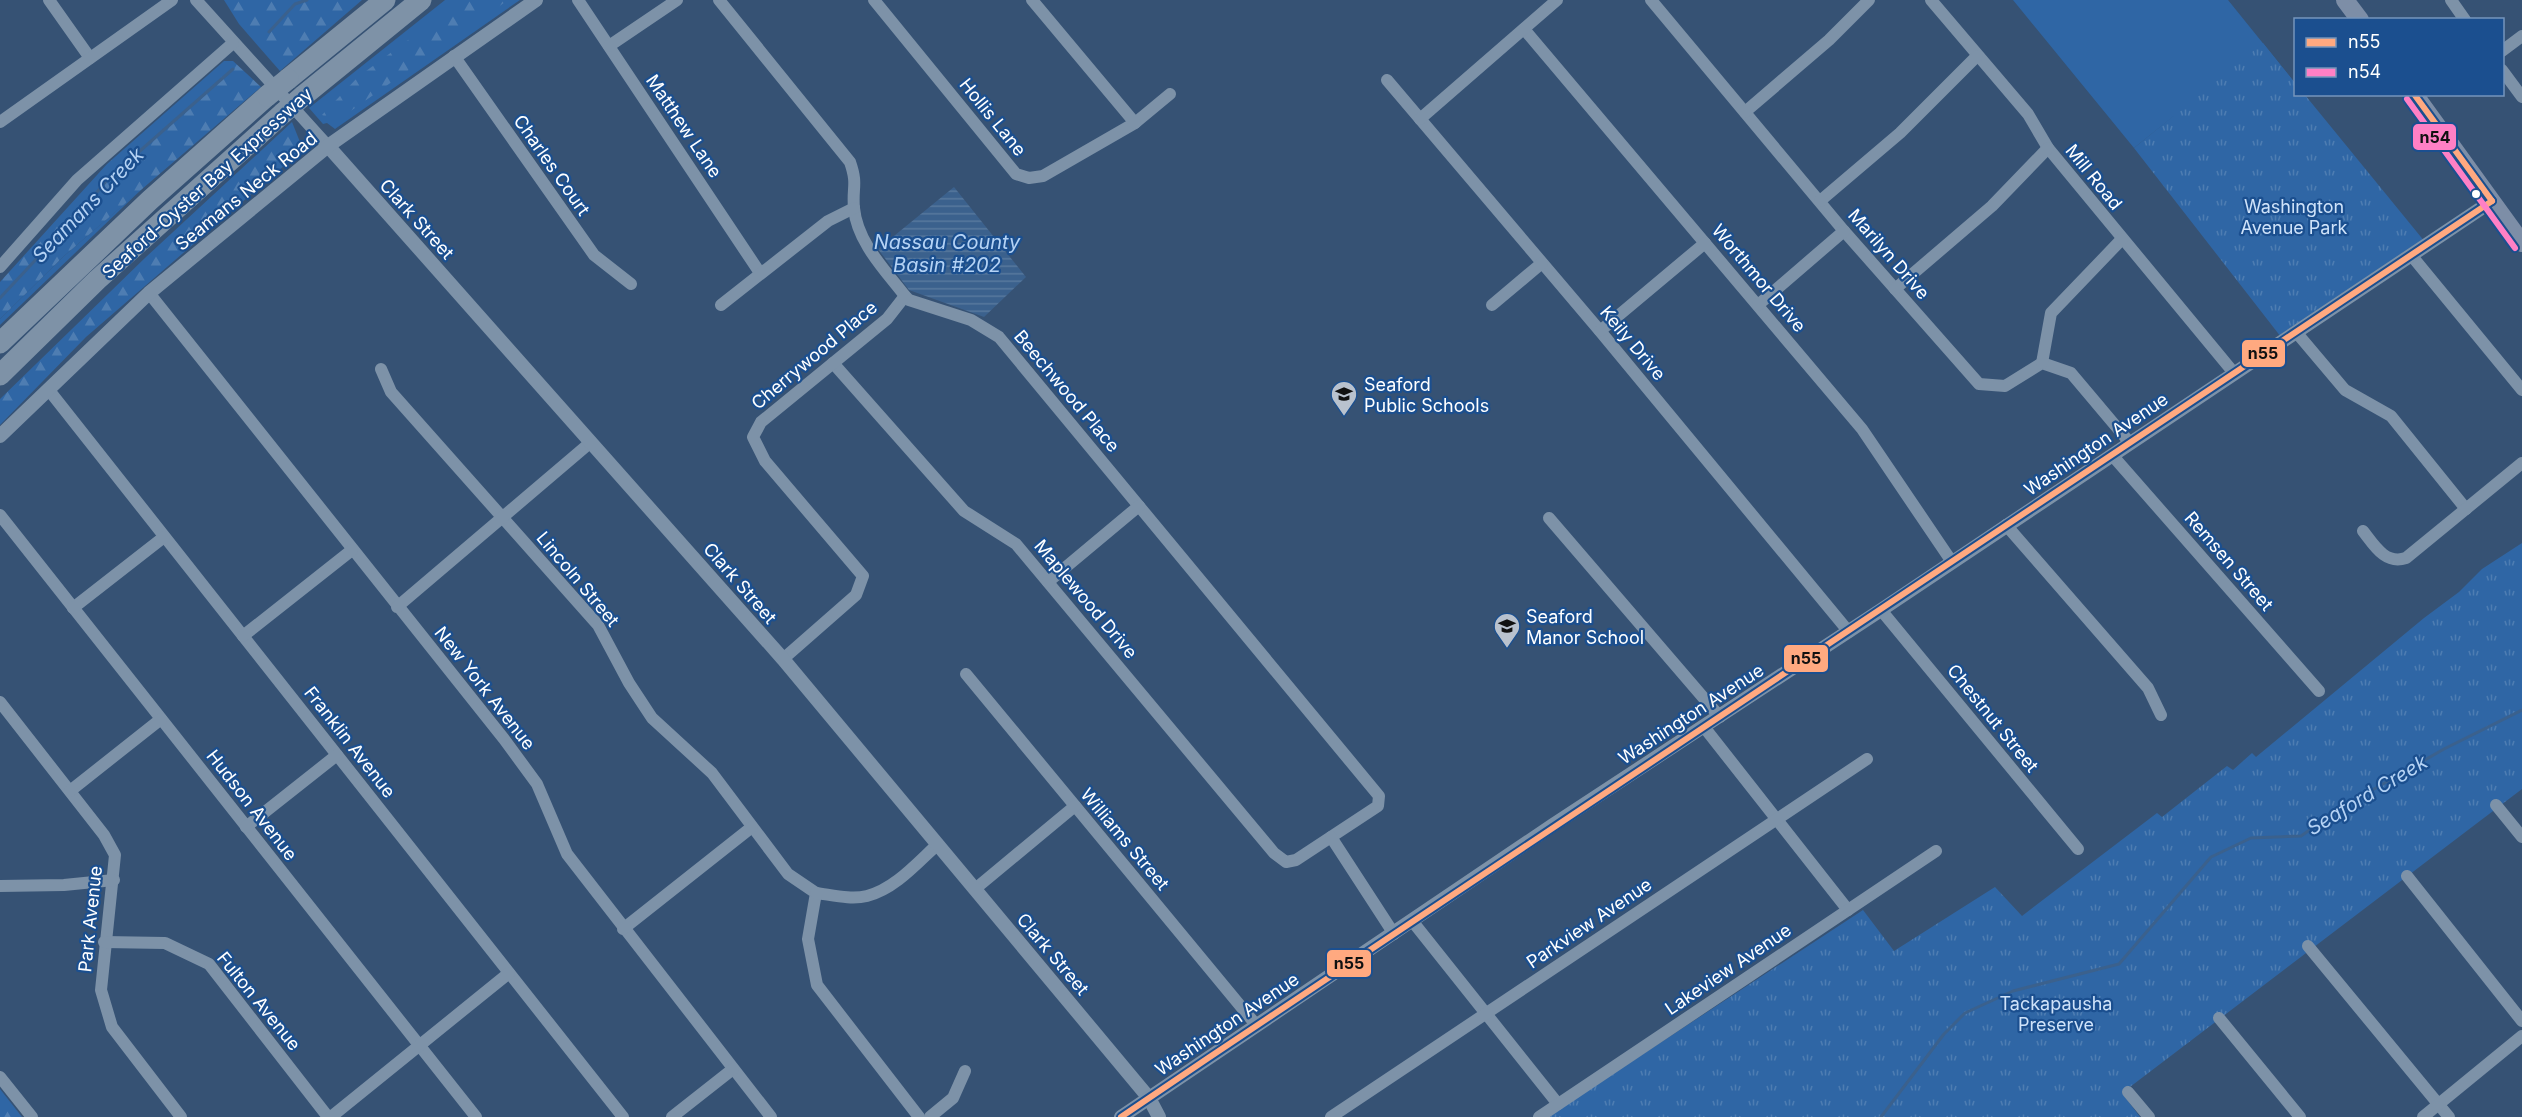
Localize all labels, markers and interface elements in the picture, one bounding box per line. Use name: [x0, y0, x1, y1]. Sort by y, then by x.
legend: [2294, 18, 2504, 96]
text: n55: [2348, 31, 2381, 52]
text: n54: [2348, 61, 2381, 82]
street label: Matthew Lane: [642, 70, 726, 182]
street label: Hollis Lane: [956, 74, 1030, 160]
street label: Seaford-Oyster Bay Expressway: [98, 83, 316, 283]
street label: Charles Court: [510, 111, 594, 219]
line badge: n54: [2412, 123, 2457, 151]
street label: Seamans Neck Road: [171, 127, 321, 255]
text: n54: [2419, 127, 2451, 147]
street label: Mill Road: [2061, 140, 2127, 214]
water label: Seamans Creek: [27, 142, 150, 267]
street label: Clark Street: [376, 175, 458, 263]
unlabelled marker: [2470, 188, 2482, 200]
park label: Washington Avenue Park: [2241, 196, 2348, 238]
street label: Marilyn Drive: [1844, 205, 1934, 303]
street label: Worthmor Drive: [1708, 220, 1810, 336]
water label: Nassau County Basin #202: [874, 230, 1021, 277]
street label: Cherrywood Place: [747, 296, 881, 414]
street label: Keily Drive: [1596, 302, 1670, 384]
street label: Beechwood Place: [1010, 326, 1124, 456]
line badge: n55: [2241, 339, 2286, 368]
text: n55: [2248, 343, 2278, 363]
place label: Seaford Public Schools: [1364, 374, 1489, 416]
school or university icon: Seaford Public Schools: [1329, 379, 1359, 417]
street label: Washington Avenue: [2020, 388, 2172, 500]
street label: Remsen Street: [2180, 507, 2278, 615]
street label: Lincoln Street: [532, 527, 624, 631]
street label: Maplewood Drive: [1030, 535, 1142, 663]
street label: Clark Street: [699, 538, 781, 628]
place label: Seaford Manor School: [1526, 606, 1644, 648]
school or university icon: Seaford Manor School: [1492, 611, 1522, 649]
street label: New York Avenue: [430, 622, 540, 754]
line badge: n55: [1783, 644, 1829, 673]
text: n55: [1791, 648, 1821, 668]
street label: Washington Avenue: [1615, 659, 1767, 769]
street label: Chestnut Street: [1943, 660, 2043, 776]
street label: Franklin Avenue: [300, 682, 400, 802]
street label: Hudson Avenue: [202, 746, 302, 864]
water label: Seaford Creek: [2302, 749, 2433, 840]
street label: Williams Street: [1076, 784, 1174, 894]
street label: Park Avenue: [74, 865, 106, 973]
street label: Parkview Avenue: [1523, 873, 1655, 973]
street label: Clark Street: [1013, 909, 1093, 999]
street label: Lakeview Avenue: [1661, 919, 1795, 1019]
street label: Fulton Avenue: [213, 947, 305, 1055]
line badge: n55: [1326, 949, 1372, 978]
text: n55: [1334, 953, 1364, 973]
street label: Washington Avenue: [1151, 968, 1303, 1080]
park label: Tackapausha Preserve: [2000, 993, 2112, 1035]

